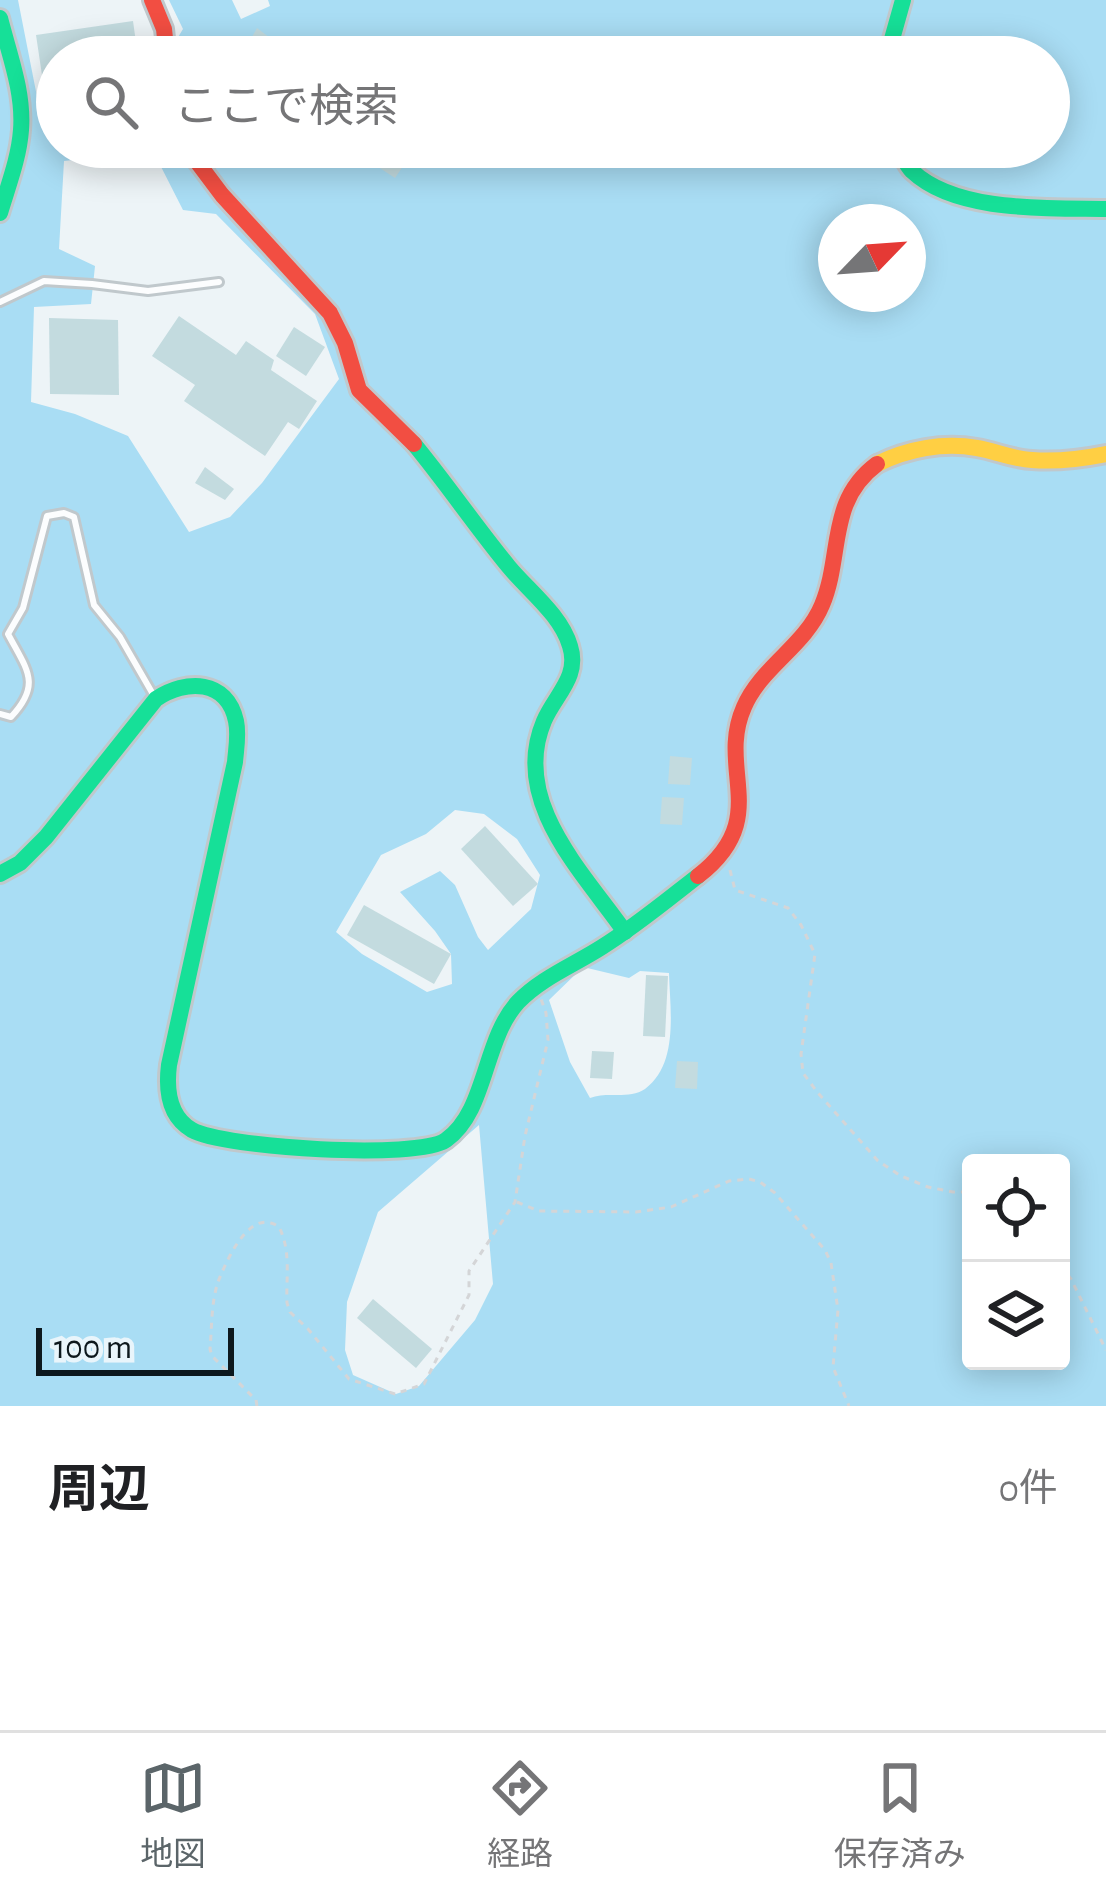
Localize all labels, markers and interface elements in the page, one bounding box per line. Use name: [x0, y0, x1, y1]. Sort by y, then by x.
search box: [36, 36, 1070, 168]
icon: search: [78, 69, 144, 135]
text: ここで検索: [174, 85, 399, 130]
north arrow: [818, 204, 926, 312]
map controls: [962, 1154, 1070, 1370]
button: locate: [962, 1154, 1070, 1262]
button: layers: [962, 1262, 1070, 1370]
scale bar: [36, 1322, 234, 1375]
text: 100 m: [54, 1332, 132, 1365]
text: 周辺: [48, 1465, 150, 1516]
text: 0件: [998, 1470, 1058, 1509]
tab: 地図: [140, 1755, 206, 1876]
tab: 経路: [487, 1755, 553, 1876]
tab: 保存済み: [834, 1755, 966, 1876]

